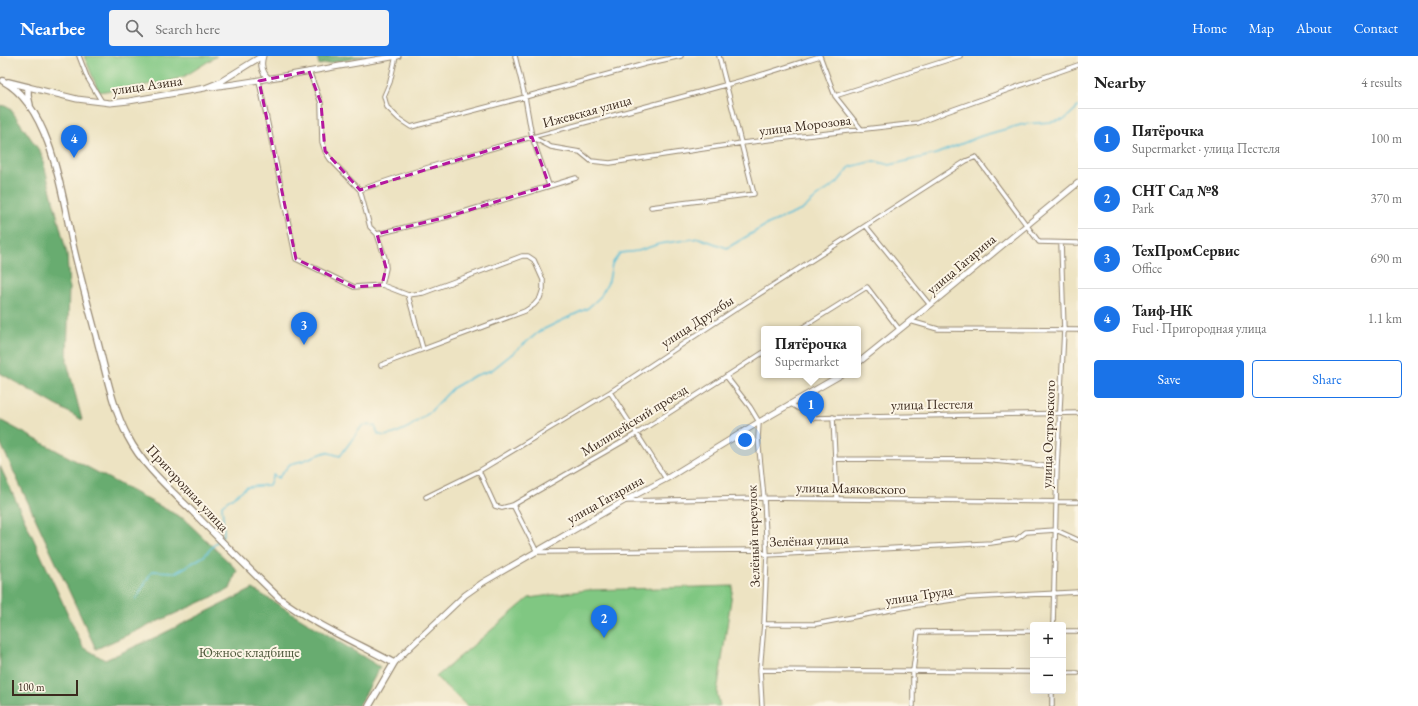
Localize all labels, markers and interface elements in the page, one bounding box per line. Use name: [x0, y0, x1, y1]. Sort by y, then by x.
search box: [109, 10, 389, 46]
text: Nearbee: [20, 16, 85, 41]
icon: search: [123, 17, 145, 39]
text: Search here: [155, 19, 220, 38]
text: Home: [1192, 19, 1227, 37]
text: Map: [1249, 19, 1274, 37]
text: About: [1296, 19, 1332, 37]
text: Contact: [1354, 19, 1398, 37]
street label: улица Азина: [111, 71, 184, 99]
text: Nearby: [1094, 71, 1146, 93]
text: 4 results: [1361, 74, 1402, 91]
street label: Ижевская улица: [540, 90, 634, 132]
street label: улица Морозова: [758, 110, 852, 140]
text: Пятёрочка: [1132, 121, 1204, 140]
pin: 4: [61, 125, 87, 158]
text: 1: [1104, 130, 1110, 147]
text: 100 m: [1371, 130, 1402, 147]
text: Supermarket · улица Пестеля: [1132, 140, 1280, 157]
text: СНТ Сад №8: [1132, 181, 1219, 200]
text: 2: [1104, 190, 1110, 207]
text: 370 m: [1371, 190, 1402, 207]
text: Park: [1132, 200, 1154, 217]
street label: улица Гагарина: [923, 230, 1000, 298]
text: ТехПромСервис: [1132, 241, 1240, 260]
text: 3: [1104, 250, 1110, 267]
text: 690 m: [1371, 250, 1402, 267]
text: Office: [1132, 260, 1162, 277]
street label: улица Дружбы: [657, 291, 737, 351]
text: Таиф-НК: [1132, 301, 1193, 320]
text: 4: [1104, 310, 1110, 327]
text: 1.1 km: [1368, 310, 1402, 327]
pin: 3: [291, 312, 317, 345]
text: Fuel · Пригородная улица: [1132, 320, 1266, 337]
popup: [761, 326, 861, 378]
text: Пятёрочка: [775, 334, 847, 353]
text: Supermarket: [775, 353, 839, 370]
button: Save: [1094, 360, 1244, 398]
button: Share: [1252, 360, 1402, 398]
street label: улица Островского: [1037, 379, 1059, 489]
street label: Милицейский проезд: [577, 380, 691, 460]
pin: 1: [798, 391, 824, 424]
street label: улица Пестеля: [891, 394, 973, 414]
your location: [735, 430, 755, 450]
street label: Пригородная улица: [143, 441, 233, 536]
street label: улица Гагарина: [564, 470, 647, 527]
street label: улица Маяковского: [796, 478, 906, 498]
street label: Зелёный переулок: [742, 484, 764, 587]
street label: Зелёная улица: [769, 530, 849, 550]
street label: улица Труда: [884, 581, 954, 609]
pin: 2: [591, 605, 617, 638]
map controls: [1030, 622, 1066, 694]
button: +: [1030, 622, 1066, 658]
park label: Южное кладбище: [198, 643, 300, 661]
button: −: [1030, 658, 1066, 694]
scale bar: [12, 678, 78, 697]
text: 100 m: [18, 680, 45, 694]

